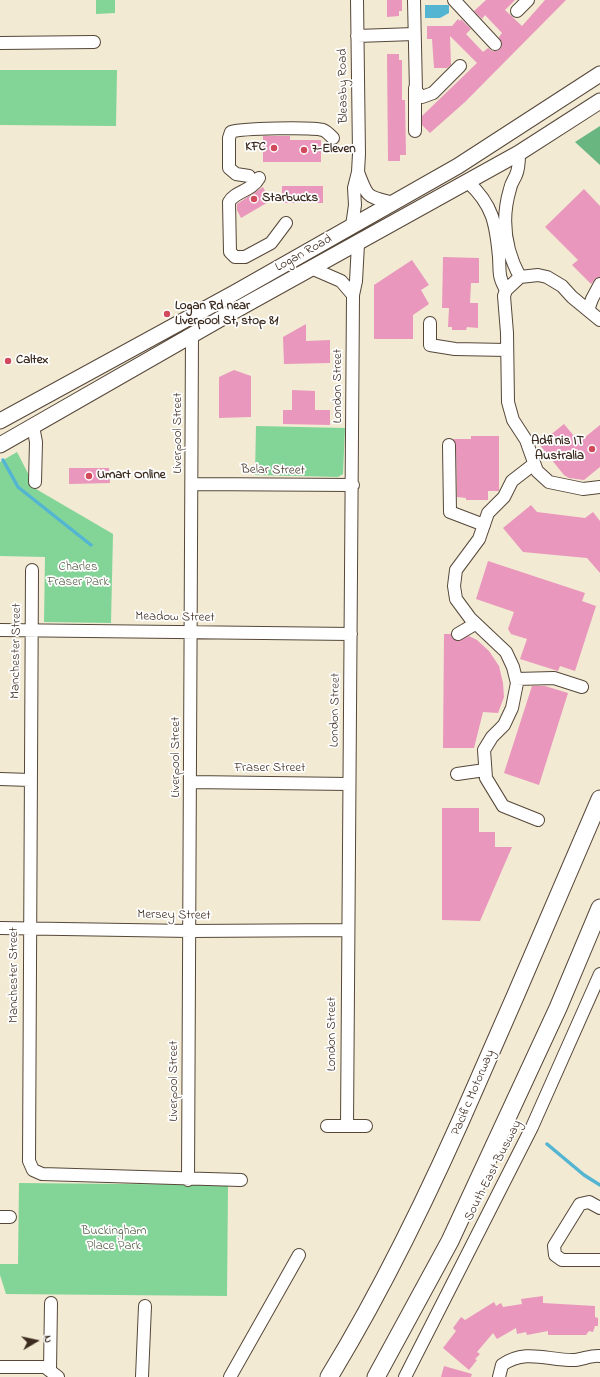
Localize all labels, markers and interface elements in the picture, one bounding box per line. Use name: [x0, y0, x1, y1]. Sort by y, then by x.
street label: Bleasby Road: [336, 48, 352, 124]
place label: KFC: [245, 140, 266, 156]
place label: 7-Eleven: [312, 142, 356, 158]
marker: KFC: [269, 143, 279, 153]
marker: 7-Eleven: [299, 145, 309, 155]
place label: Starbucks: [262, 191, 318, 207]
marker: Starbucks: [249, 194, 259, 204]
street label: Logan Road: [273, 232, 335, 276]
place label: Logan Rd near Liverpool St, stop 81: [175, 299, 278, 330]
marker: Logan Rd near Liverpool St, stop 81: [162, 309, 172, 319]
street label: London Street: [331, 349, 347, 423]
place label: Caltex: [16, 353, 48, 369]
marker: Caltex: [3, 356, 13, 366]
street label: Liverpool Street: [171, 393, 187, 473]
place label: Adfinis IT Australia: [531, 434, 584, 465]
marker: Adfinis IT Australia: [587, 444, 597, 454]
street label: Belar Street: [241, 463, 305, 479]
place label: Umart Online: [97, 468, 166, 484]
marker: Umart Online: [84, 471, 94, 481]
park label: Charles Fraser Park: [47, 560, 109, 591]
street label: Manchester Street: [8, 603, 26, 699]
street label: Meadow Street: [135, 610, 215, 626]
street label: London Street: [328, 673, 344, 747]
street label: Liverpool Street: [169, 717, 185, 797]
street label: Fraser Street: [235, 761, 305, 777]
street label: Mersey Street: [137, 908, 211, 924]
street label: Manchester Street: [7, 927, 23, 1023]
street label: London Street: [325, 997, 341, 1071]
street label: Liverpool Street: [167, 1041, 183, 1121]
street label: Pacific Motorway: [449, 1048, 499, 1138]
street label: South East Busway: [462, 1118, 526, 1224]
park label: Buckingham Place Park: [82, 1224, 146, 1255]
north arrow: [16, 1321, 56, 1361]
text: N: [39, 1334, 56, 1344]

